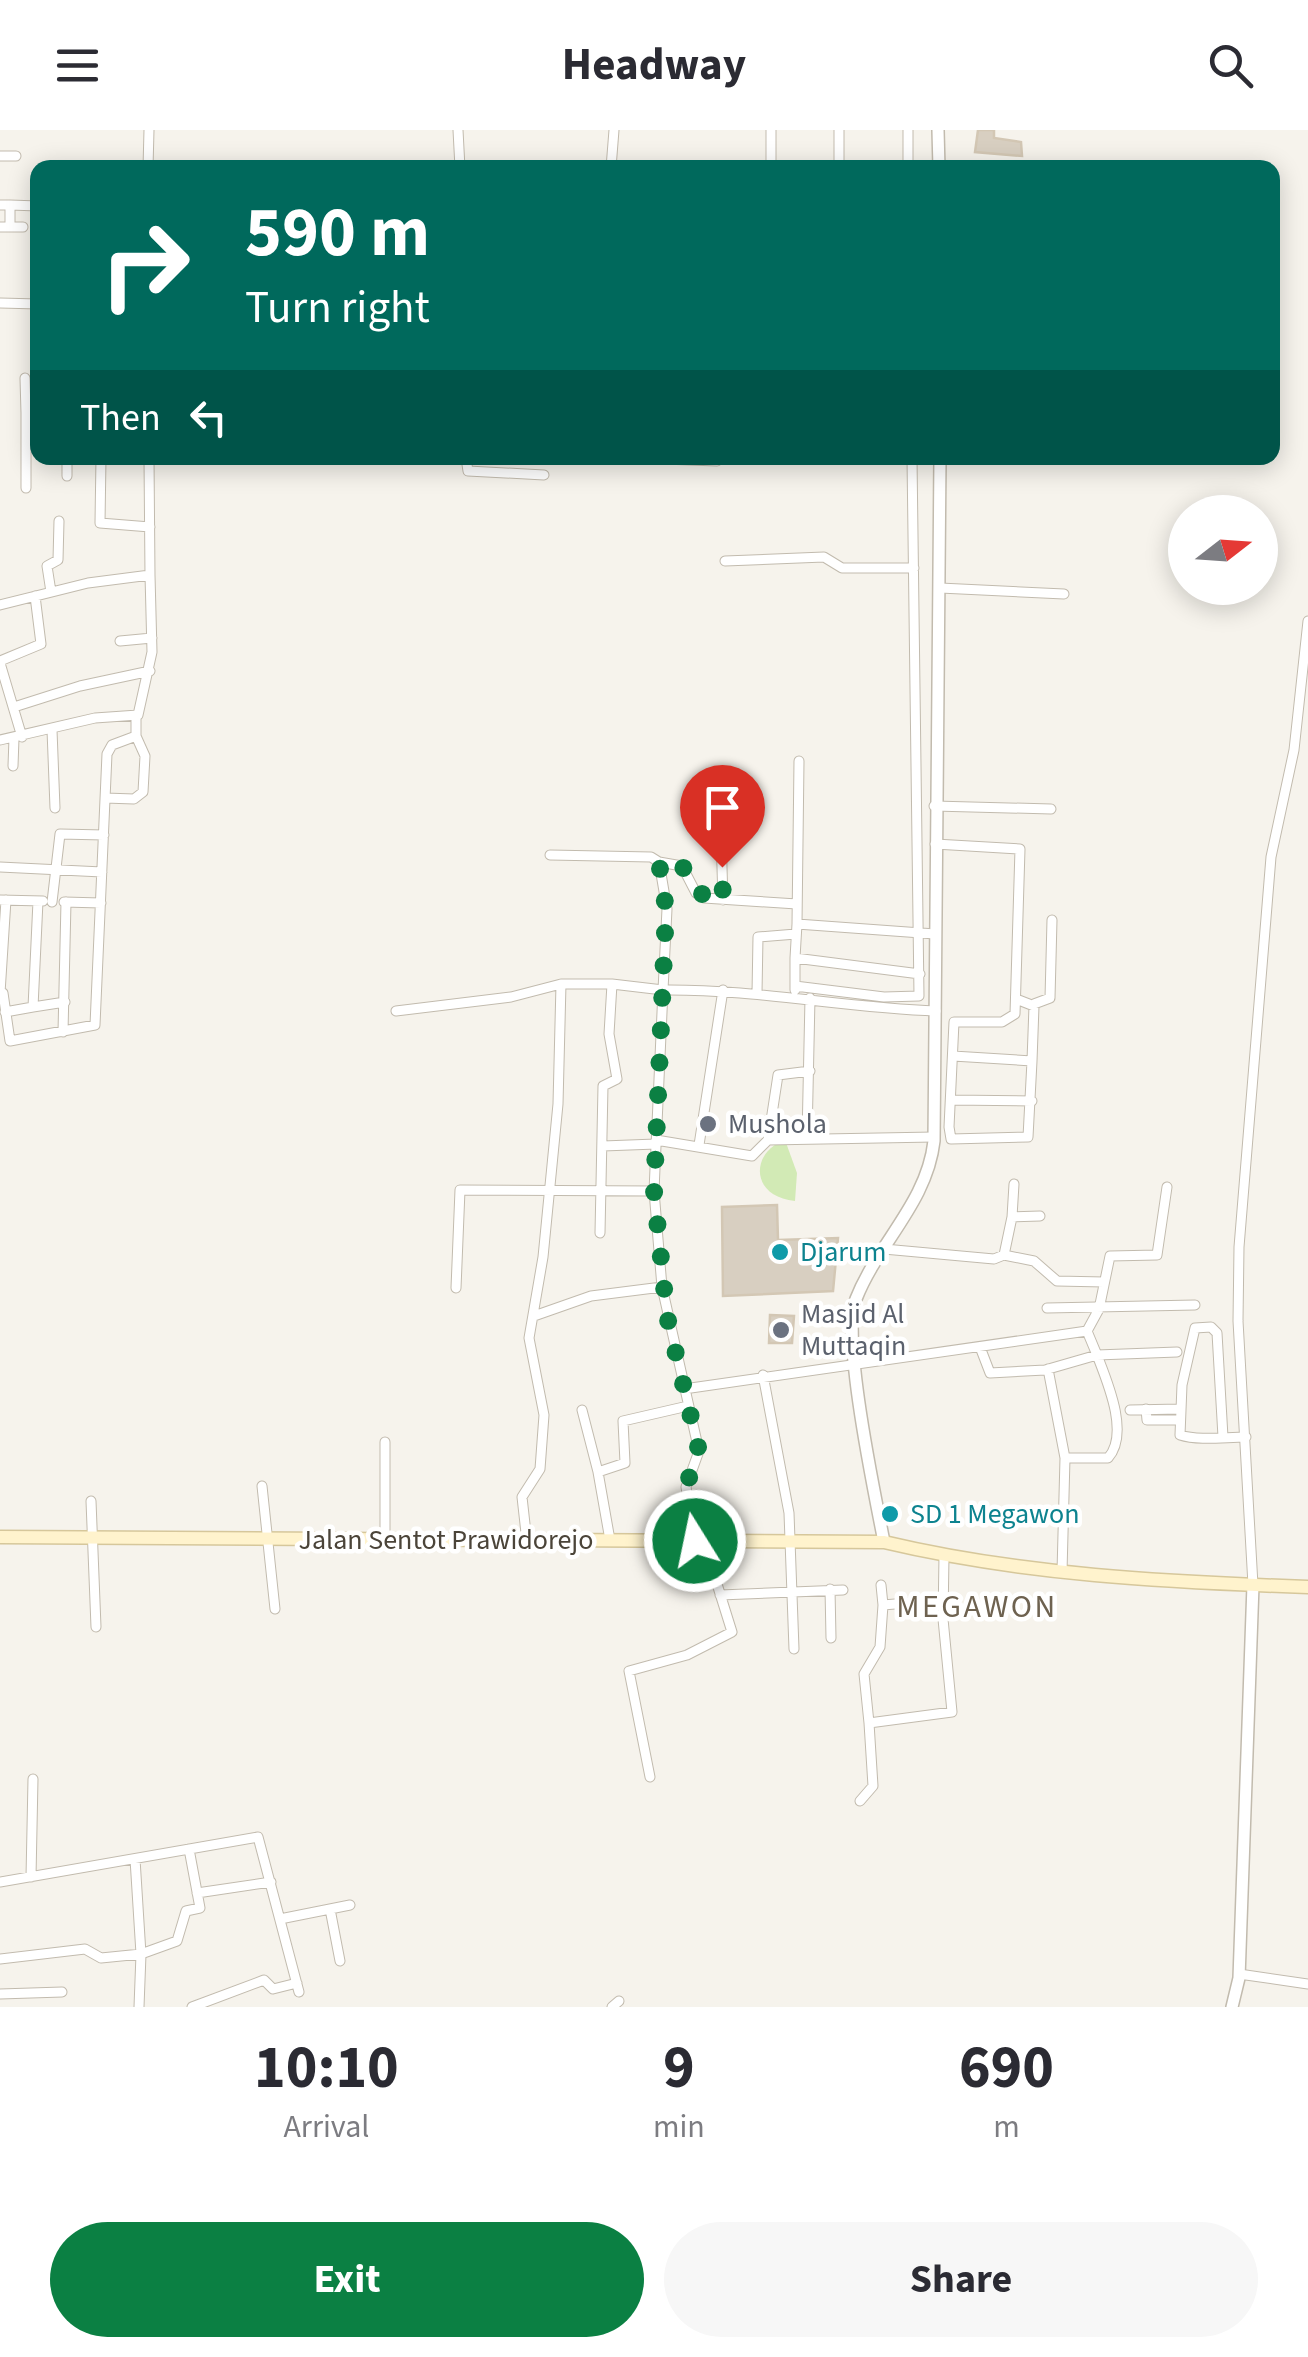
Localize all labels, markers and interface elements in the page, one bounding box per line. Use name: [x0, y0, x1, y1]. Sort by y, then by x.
text: Headway: [562, 33, 746, 97]
icon: menu: [50, 38, 105, 93]
icon: search: [1203, 38, 1258, 93]
text: 590 m: [245, 183, 430, 283]
icon: right: [80, 200, 210, 330]
text: Turn right: [245, 276, 430, 340]
icon: left: [181, 390, 236, 445]
text: Then: [80, 391, 161, 445]
north arrow: [1168, 495, 1278, 605]
map controls: [1168, 495, 1278, 605]
pin: [680, 765, 765, 868]
icon: arrive: [695, 780, 750, 835]
place label: Mushola: [728, 1104, 827, 1144]
marker: Mushola: [697, 1113, 719, 1135]
place label: Djarum: [800, 1232, 886, 1272]
marker: Djarum: [769, 1241, 791, 1263]
place label: Masjid Al Muttaqin: [801, 1294, 906, 1366]
marker: Masjid Al Muttaqin: [770, 1319, 792, 1341]
position arrow: [643, 1489, 747, 1593]
place label: SD 1 Megawon: [910, 1494, 1080, 1534]
marker: SD 1 Megawon: [879, 1503, 901, 1525]
street label: Jalan Sentot Prawidorejo: [299, 1520, 593, 1560]
district label: MEGAWON: [896, 1584, 1058, 1630]
text: 10:10: [254, 2026, 399, 2111]
text: 9: [663, 2026, 695, 2111]
text: 690: [959, 2026, 1054, 2111]
text: Arrival: [283, 2104, 369, 2150]
text: min: [653, 2104, 705, 2150]
text: m: [993, 2104, 1020, 2150]
button: Exit: [50, 2222, 644, 2337]
button: Share: [664, 2222, 1258, 2337]

